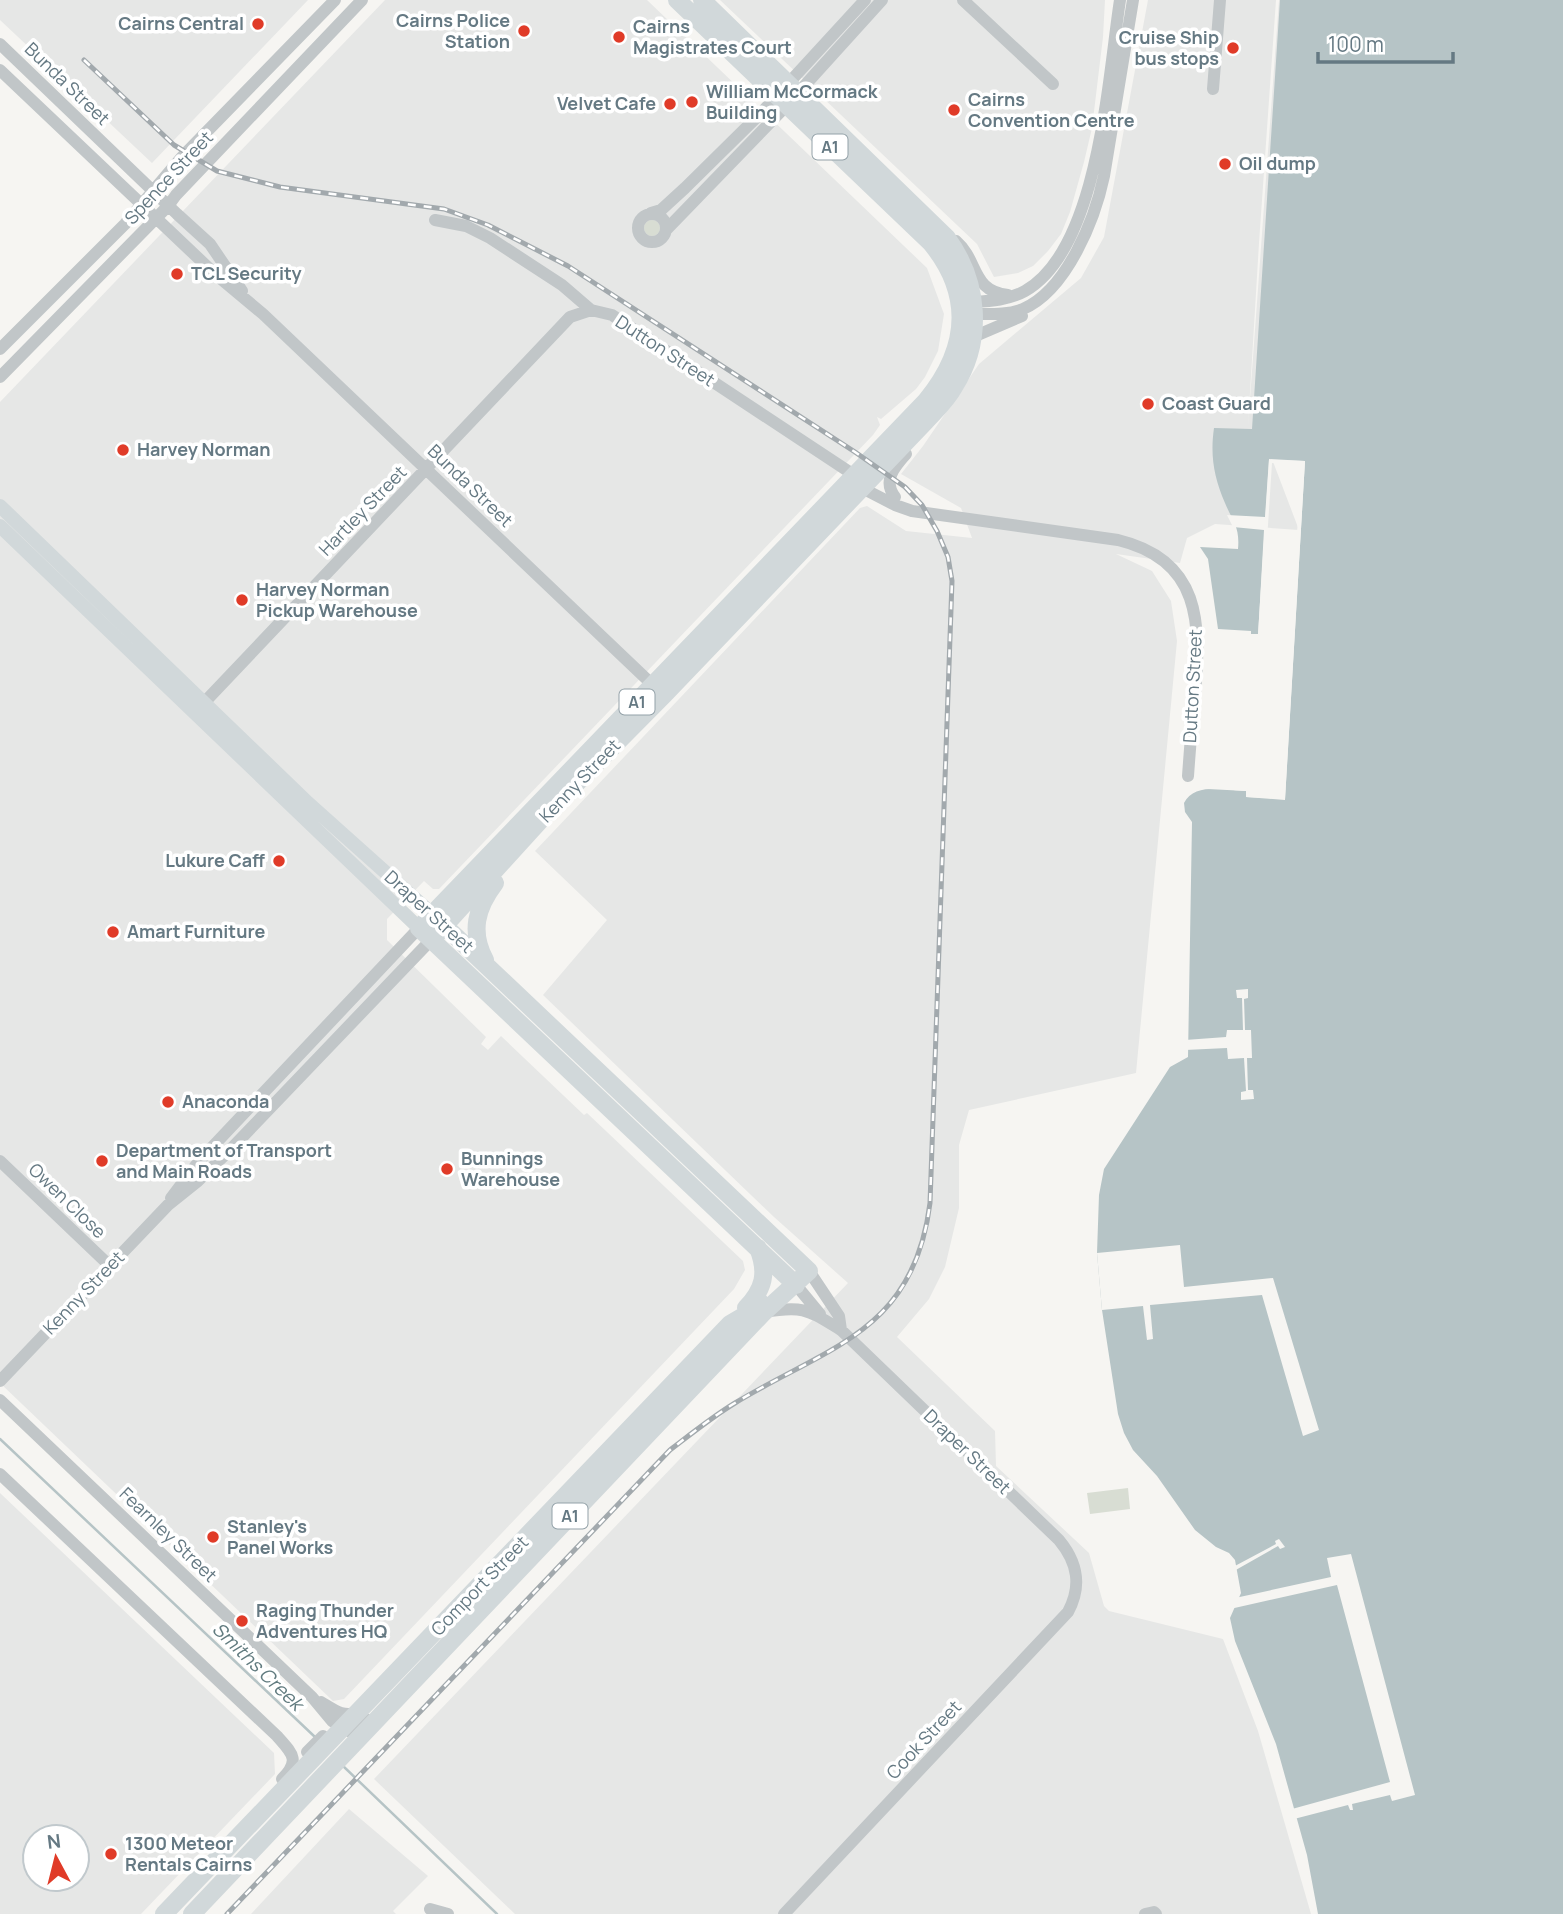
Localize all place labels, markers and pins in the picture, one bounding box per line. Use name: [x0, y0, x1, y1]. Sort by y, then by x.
place label: Cairns Police Station: [396, 8, 510, 53]
place label: Cairns Central: [118, 11, 244, 35]
place label: Cairns Magistrates Court: [633, 14, 792, 59]
marker: Cairns Central: [250, 16, 266, 32]
marker: Cairns Police Station: [516, 23, 532, 39]
place label: Cruise Ship bus stops: [1119, 25, 1219, 70]
marker: Cairns Magistrates Court: [611, 29, 627, 45]
marker: Cruise Ship bus stops: [1225, 40, 1241, 56]
place label: William McCormack Building: [706, 79, 879, 124]
place label: Cairns Convention Centre: [968, 87, 1135, 132]
place label: Velvet Cafe: [557, 91, 656, 115]
marker: William McCormack Building: [684, 94, 700, 110]
marker: Velvet Cafe: [662, 96, 678, 112]
marker: Cairns Convention Centre: [946, 102, 962, 118]
place label: Oil dump: [1239, 151, 1316, 175]
marker: Oil dump: [1217, 156, 1233, 172]
place label: TCL Security: [191, 261, 302, 285]
marker: TCL Security: [169, 266, 185, 282]
place label: Coast Guard: [1162, 391, 1271, 415]
marker: Coast Guard: [1140, 396, 1156, 412]
place label: Harvey Norman: [137, 437, 271, 461]
marker: Harvey Norman: [115, 442, 131, 458]
place label: Harvey Norman Pickup Warehouse: [256, 577, 418, 622]
marker: Harvey Norman Pickup Warehouse: [234, 592, 250, 608]
place label: Lukure Caff: [165, 848, 265, 872]
marker: Lukure Caff: [271, 853, 287, 869]
place label: Amart Furniture: [127, 919, 265, 943]
marker: Amart Furniture: [105, 924, 121, 940]
place label: Anaconda: [182, 1089, 270, 1113]
marker: Anaconda: [160, 1094, 176, 1110]
place label: Department of Transport and Main Roads: [116, 1138, 332, 1183]
place label: Bunnings Warehouse: [461, 1146, 560, 1191]
marker: Department of Transport and Main Roads: [94, 1153, 110, 1169]
marker: Bunnings Warehouse: [439, 1161, 455, 1177]
place label: Stanley's Panel Works: [227, 1514, 334, 1559]
marker: Stanley's Panel Works: [205, 1529, 221, 1545]
place label: Raging Thunder Adventures HQ: [256, 1598, 394, 1643]
marker: Raging Thunder Adventures HQ: [234, 1613, 250, 1629]
place label: 1300 Meteor Rentals Cairns: [125, 1831, 252, 1876]
marker: 1300 Meteor Rentals Cairns: [103, 1846, 119, 1862]

